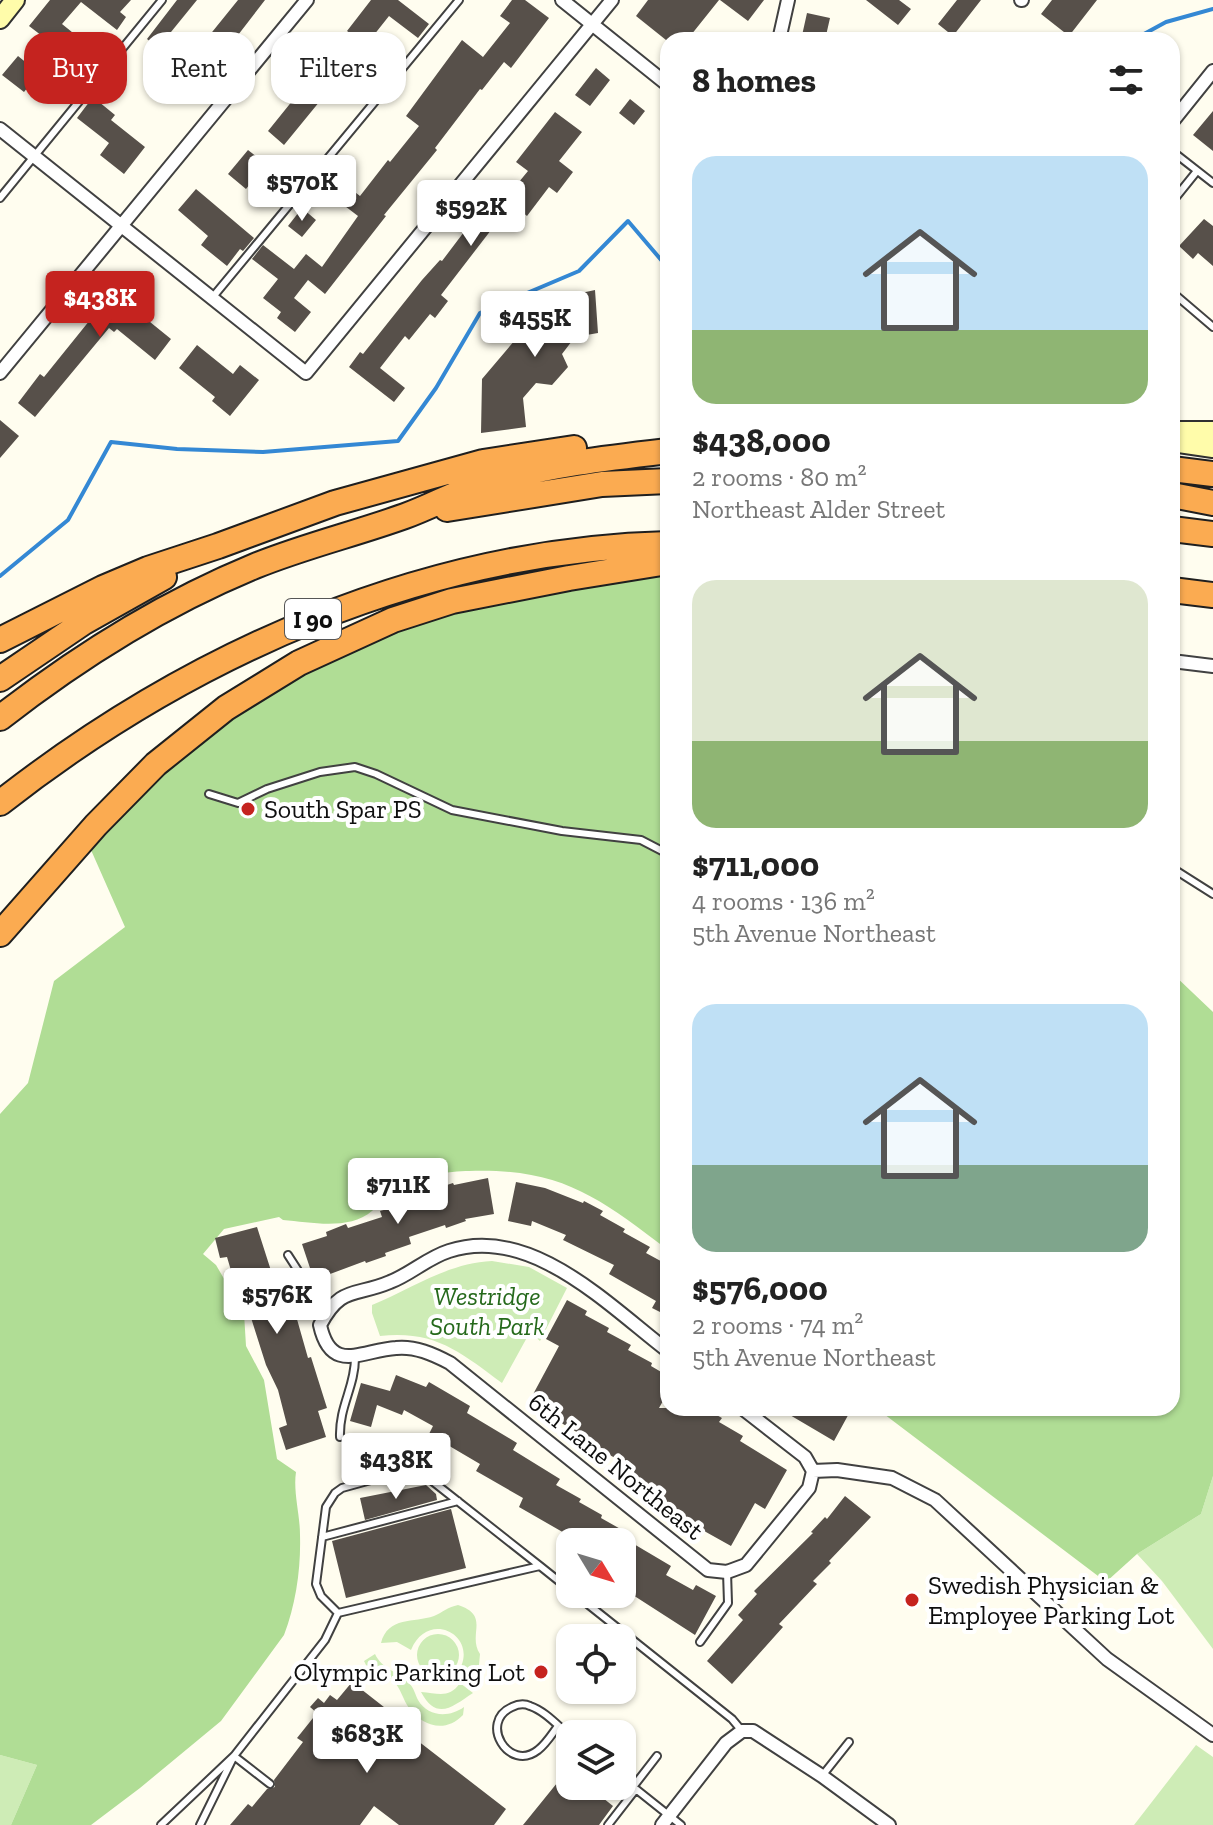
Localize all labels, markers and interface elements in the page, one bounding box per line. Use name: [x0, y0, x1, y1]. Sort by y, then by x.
chip: Buy: [24, 32, 127, 104]
chip: Rent: [143, 32, 255, 104]
chip: Filters: [271, 32, 406, 104]
icon: filters: [1104, 58, 1148, 102]
text: 8 homes: [692, 60, 816, 101]
pin: $570K: [246, 155, 358, 223]
text: $570K: [266, 165, 338, 197]
pin: $592K: [415, 180, 527, 248]
text: $592K: [435, 190, 507, 222]
icon: home: [848, 208, 992, 352]
pin: $438K: [44, 271, 156, 339]
text: $438K: [64, 281, 136, 313]
pin: $455K: [479, 291, 591, 359]
text: $455K: [499, 301, 571, 333]
text: $438,000: [692, 420, 831, 461]
text: 2 rooms · 80 m²: [692, 461, 867, 493]
text: Northeast Alder Street: [692, 493, 945, 525]
road number: I 90: [285, 599, 341, 639]
icon: home: [848, 632, 992, 776]
place label: South Spar PS: [264, 793, 422, 825]
marker: South Spar PS: [239, 800, 257, 818]
text: $711,000: [692, 844, 819, 885]
text: 4 rooms · 136 m²: [692, 885, 875, 917]
text: 5th Avenue Northeast: [692, 917, 936, 949]
icon: home: [848, 1056, 992, 1200]
pin: $711K: [342, 1158, 454, 1226]
text: $711K: [366, 1168, 430, 1200]
pin: $576K: [221, 1268, 333, 1336]
text: $576,000: [692, 1268, 828, 1309]
text: $576K: [242, 1278, 312, 1310]
park label: Westridge South Park: [430, 1280, 545, 1342]
text: 2 rooms · 74 m²: [692, 1309, 863, 1341]
text: 5th Avenue Northeast: [692, 1341, 936, 1373]
street label: 6th Lane Northeast: [522, 1386, 710, 1547]
pin: $438K: [340, 1433, 452, 1501]
text: $438K: [360, 1443, 432, 1475]
north arrow: [556, 1528, 636, 1608]
map controls: [556, 1528, 636, 1800]
place label: Swedish Physician & Employee Parking Lot: [928, 1569, 1175, 1631]
marker: Swedish Physician & Employee Parking Lot: [903, 1591, 921, 1609]
button: locate: [556, 1624, 636, 1704]
place label: Olympic Parking Lot: [293, 1656, 525, 1688]
marker: Olympic Parking Lot: [532, 1663, 550, 1681]
pin: $683K: [311, 1707, 423, 1775]
text: $683K: [331, 1717, 403, 1749]
button: layers: [556, 1720, 636, 1800]

